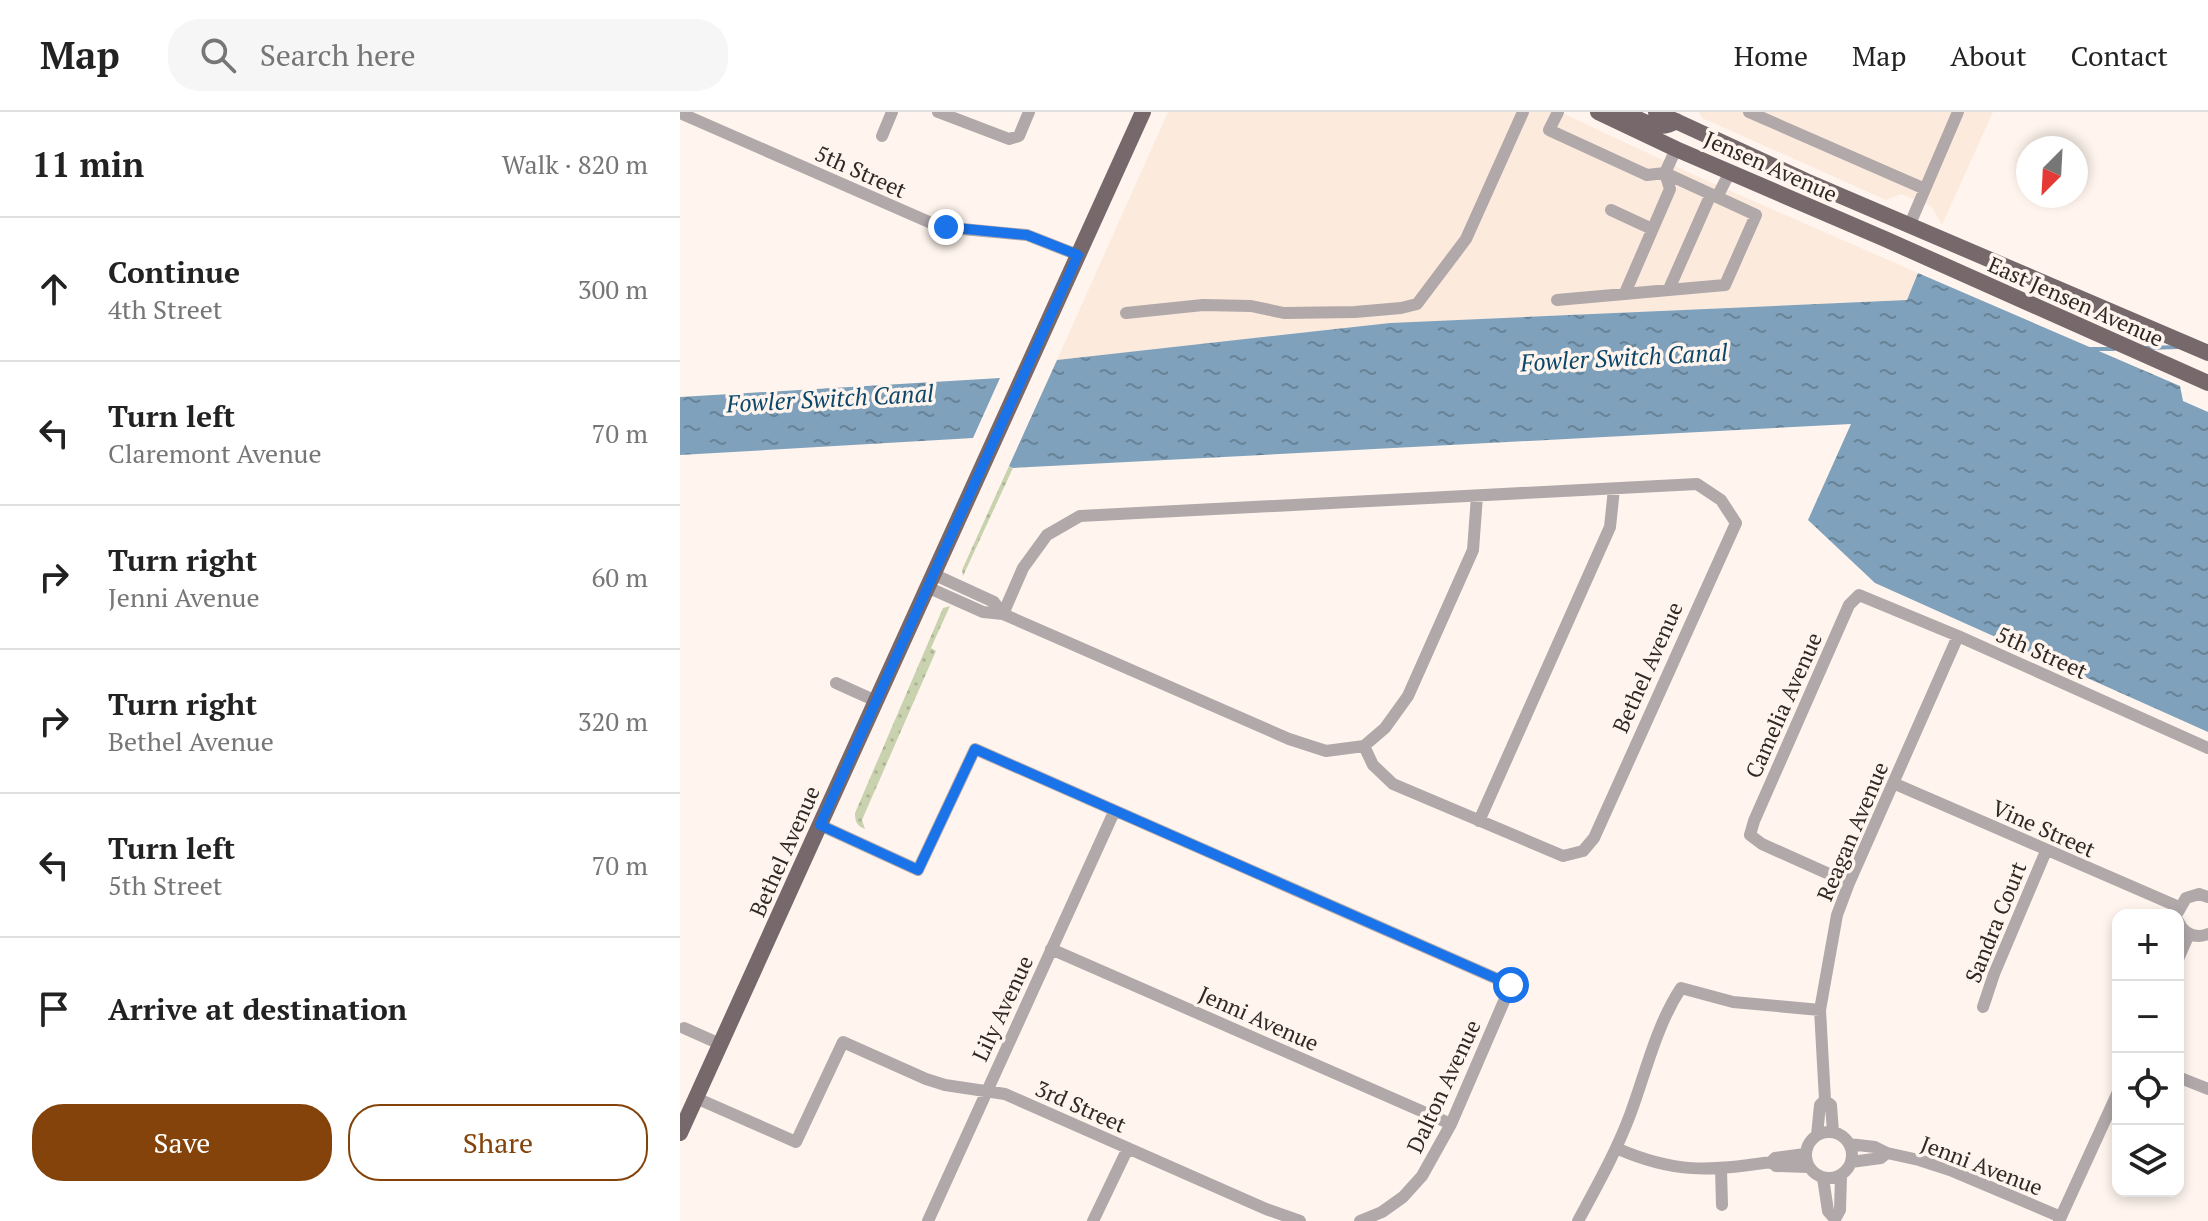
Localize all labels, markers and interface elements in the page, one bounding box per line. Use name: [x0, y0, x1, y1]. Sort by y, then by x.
search box: [168, 19, 728, 91]
text: Map: [40, 30, 120, 80]
icon: search: [196, 33, 240, 77]
text: Search here: [260, 35, 416, 75]
text: Home: [1734, 37, 1808, 74]
text: Map: [1852, 37, 1906, 74]
text: About: [1950, 37, 2027, 74]
text: Contact: [2071, 37, 2168, 74]
street label: Jensen Avenue: [1700, 124, 1842, 208]
north arrow: [2016, 136, 2088, 208]
street label: 5th Street: [811, 138, 911, 204]
text: 11 min: [32, 142, 144, 187]
text: Walk · 820 m: [502, 147, 648, 181]
route end: [928, 209, 964, 245]
street label: East Jensen Avenue: [1984, 249, 2168, 353]
text: Continue: [108, 252, 240, 292]
icon: ahead: [32, 267, 76, 311]
text: 300 m: [578, 272, 648, 306]
text: 4th Street: [108, 292, 222, 326]
water label: Fowler Switch Canal: [1519, 336, 1729, 378]
water label: Fowler Switch Canal: [725, 377, 935, 419]
text: Turn left: [108, 396, 235, 436]
icon: left: [32, 411, 76, 455]
text: 70 m: [592, 416, 648, 450]
text: Claremont Avenue: [108, 436, 322, 470]
text: Turn right: [108, 540, 257, 580]
icon: right: [32, 555, 76, 599]
text: 60 m: [592, 560, 648, 594]
text: Jenni Avenue: [108, 580, 260, 614]
street label: Bethel Avenue: [1605, 597, 1689, 737]
street label: 5th Street: [1992, 619, 2092, 685]
street label: Camelia Avenue: [1738, 628, 1828, 782]
text: Turn right: [108, 684, 257, 724]
icon: right: [32, 699, 76, 743]
text: 320 m: [578, 704, 648, 738]
text: Bethel Avenue: [108, 724, 274, 758]
street label: Reagan Avenue: [1810, 757, 1894, 905]
street label: Bethel Avenue: [742, 781, 826, 921]
street label: Vine Street: [1988, 792, 2100, 864]
text: Turn left: [108, 828, 235, 868]
icon: left: [32, 843, 76, 887]
text: 70 m: [592, 848, 648, 882]
street label: Sandra Court: [1958, 857, 2032, 987]
text: 5th Street: [108, 868, 222, 902]
map controls: [2112, 909, 2184, 1197]
button: +: [2112, 909, 2184, 981]
street label: Lily Avenue: [965, 950, 1039, 1066]
route start: [1493, 967, 1529, 1003]
street label: Jenni Avenue: [1194, 979, 1324, 1057]
button: −: [2112, 981, 2184, 1053]
icon: arrive: [32, 987, 76, 1031]
text: Arrive at destination: [108, 989, 407, 1029]
street label: Dalton Avenue: [1399, 1015, 1487, 1157]
button: locate: [2112, 1053, 2184, 1125]
street label: 3rd Street: [1031, 1073, 1131, 1139]
button: Save: [32, 1104, 332, 1181]
button: Share: [348, 1104, 648, 1181]
button: layers: [2112, 1125, 2184, 1197]
street label: Jenni Avenue: [1917, 1128, 2047, 1202]

